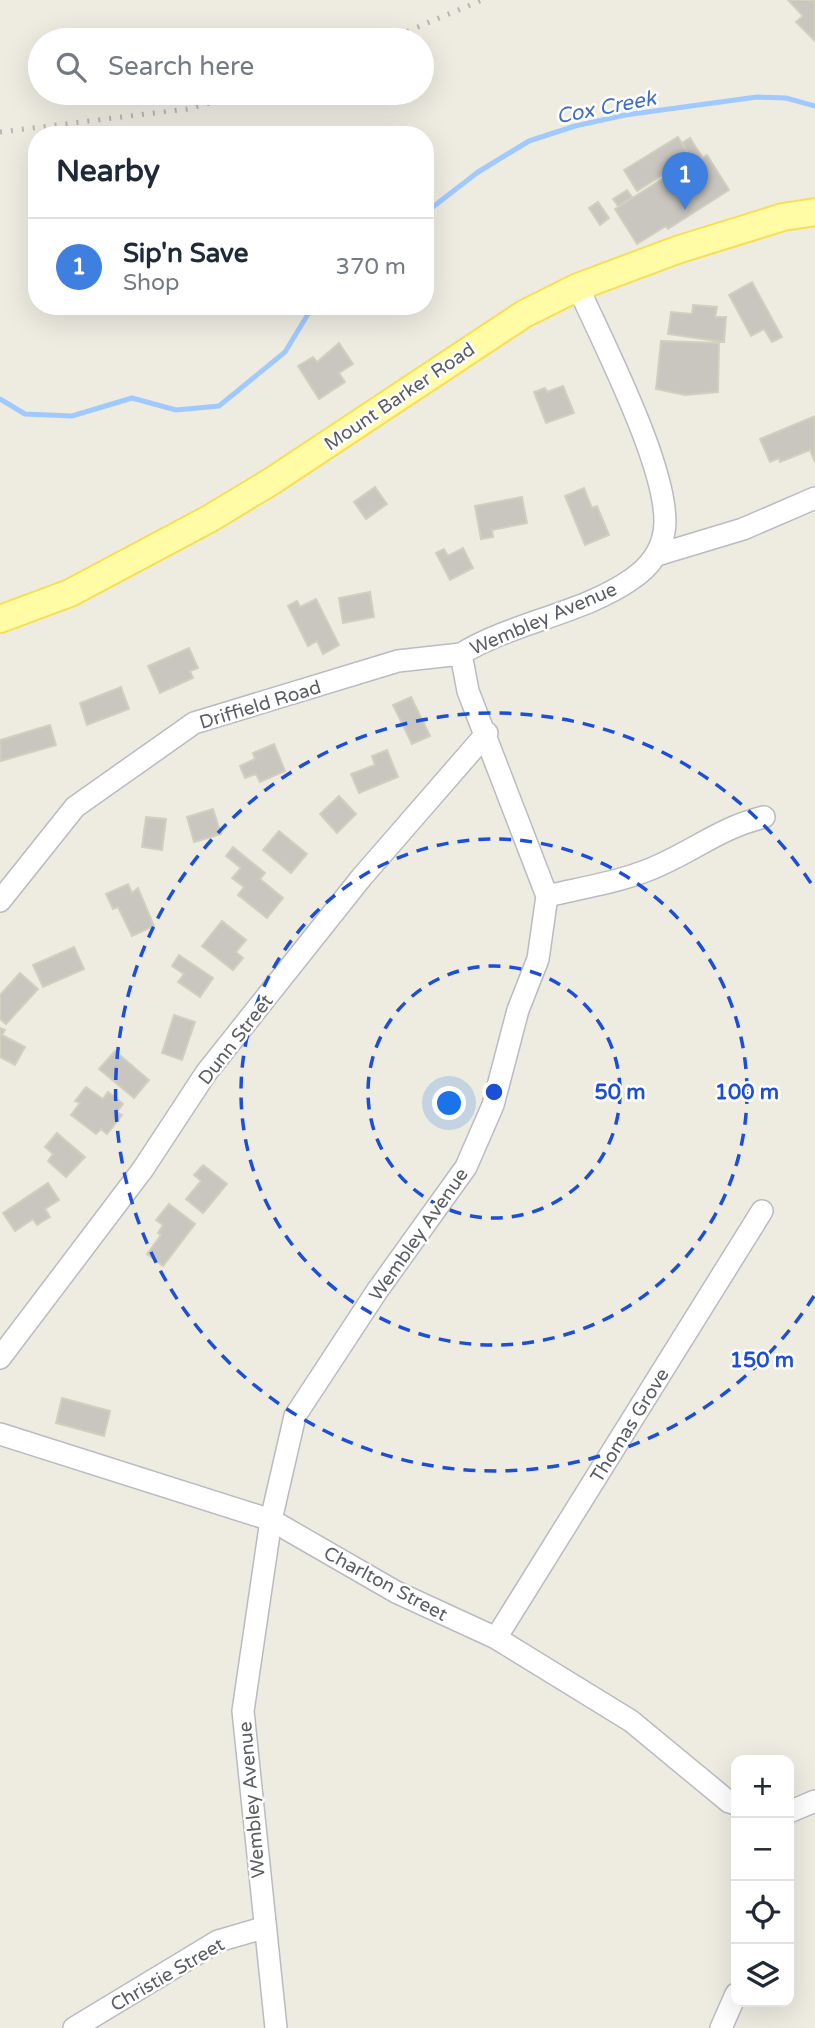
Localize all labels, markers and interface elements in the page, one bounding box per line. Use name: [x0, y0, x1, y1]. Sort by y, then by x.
search box: [28, 28, 434, 105]
icon: search: [52, 48, 90, 86]
text: Search here: [108, 51, 254, 82]
water label: Cox Creek: [554, 85, 660, 129]
pin: 1: [662, 152, 708, 210]
text: Nearby: [56, 153, 160, 190]
text: Sip'n Save: [123, 238, 248, 269]
text: 1: [72, 253, 86, 281]
text: 370 m: [336, 253, 406, 281]
text: Shop: [123, 269, 180, 297]
street label: Mount Barker Road: [320, 338, 479, 455]
street label: Wembley Avenue: [467, 578, 620, 660]
street label: Driffield Road: [197, 676, 324, 734]
street label: Dunn Street: [194, 990, 278, 1089]
centre of rings: [482, 1080, 506, 1104]
text: 50 m: [594, 1080, 646, 1105]
text: 100 m: [715, 1080, 779, 1105]
your location: [432, 1086, 466, 1120]
street label: Wembley Avenue: [365, 1164, 473, 1305]
text: 150 m: [730, 1348, 794, 1373]
street label: Thomas Grove: [586, 1364, 674, 1487]
street label: Charlton Street: [320, 1542, 451, 1626]
street label: Wembley Avenue: [234, 1721, 270, 1879]
map controls: [731, 1755, 794, 2007]
button: +: [731, 1755, 794, 1818]
button: −: [731, 1818, 794, 1881]
button: locate: [731, 1881, 794, 1944]
street label: Christie Street: [107, 1933, 228, 2016]
button: layers: [731, 1944, 794, 2007]

